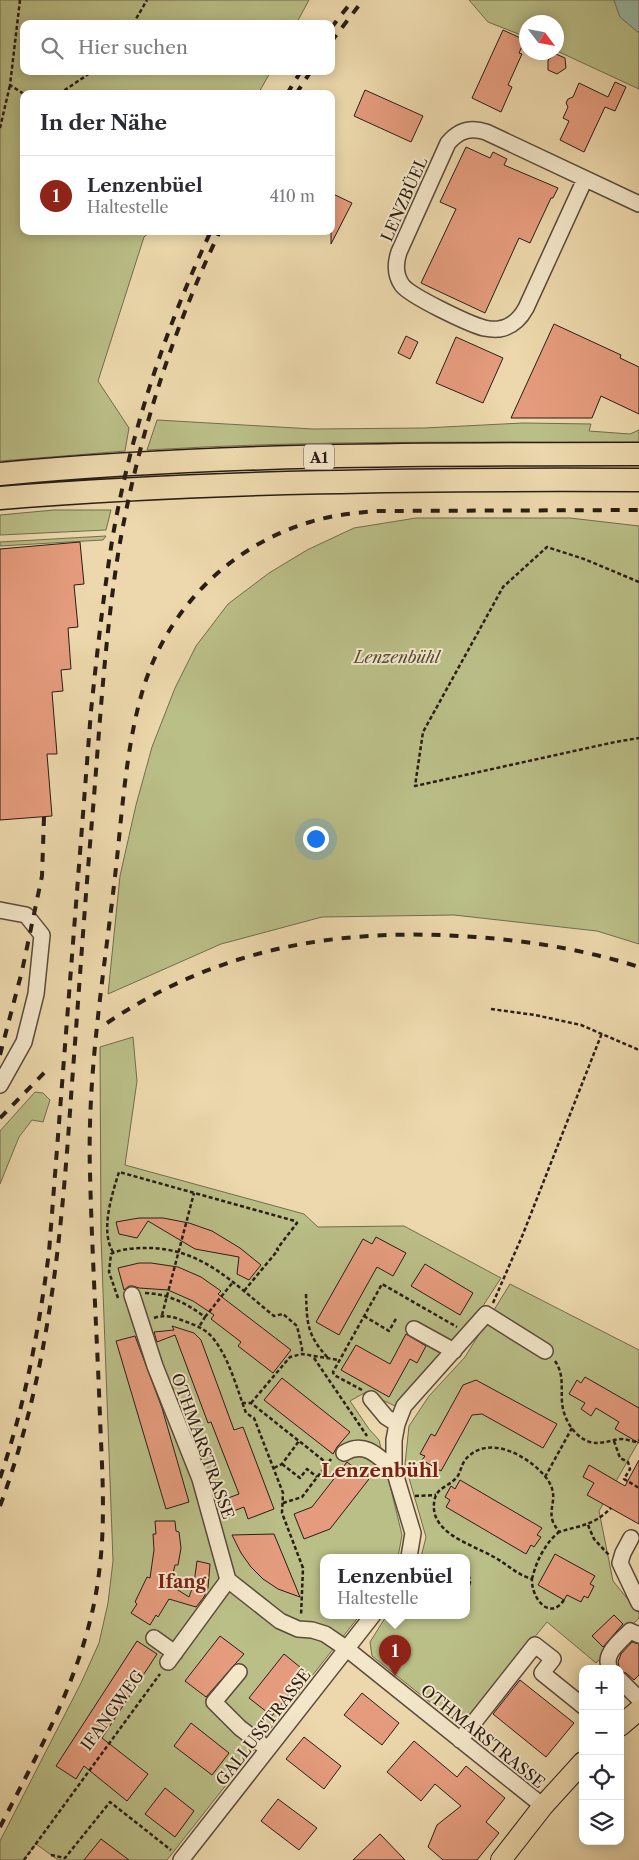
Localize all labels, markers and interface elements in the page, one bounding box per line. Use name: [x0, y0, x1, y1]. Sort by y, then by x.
north arrow: [519, 15, 564, 60]
search box: [20, 20, 335, 75]
icon: search: [38, 34, 66, 62]
text: Hier suchen: [78, 36, 188, 59]
text: In der Nähe: [40, 110, 167, 135]
street label: LENZBÜEL: [376, 153, 432, 244]
text: Lenzenbüel: [87, 174, 203, 197]
text: 1: [52, 186, 60, 206]
text: 410 m: [270, 186, 315, 206]
text: Haltestelle: [87, 197, 168, 217]
road number: A1: [304, 444, 334, 470]
park label: Lenzenbühl: [352, 647, 442, 667]
your location: [303, 826, 329, 852]
street label: OTHMARSTRASSE: [167, 1370, 239, 1522]
district label: Lenzenbühl: [321, 1459, 439, 1482]
popup: [320, 1554, 470, 1619]
text: Lenzenbüel: [337, 1565, 453, 1588]
district label: Ifang: [158, 1571, 207, 1593]
text: Haltestelle: [337, 1588, 419, 1608]
pin: 1: [379, 1635, 411, 1676]
street label: GALLUSSTRASSE: [211, 1665, 315, 1789]
map controls: [579, 1665, 624, 1845]
button: +: [579, 1665, 624, 1710]
street label: IFANGWEG: [76, 1666, 148, 1754]
street label: OTHMARSTRASSE: [417, 1680, 549, 1792]
button: −: [579, 1710, 624, 1755]
button: locate: [579, 1755, 624, 1800]
button: layers: [579, 1800, 624, 1845]

